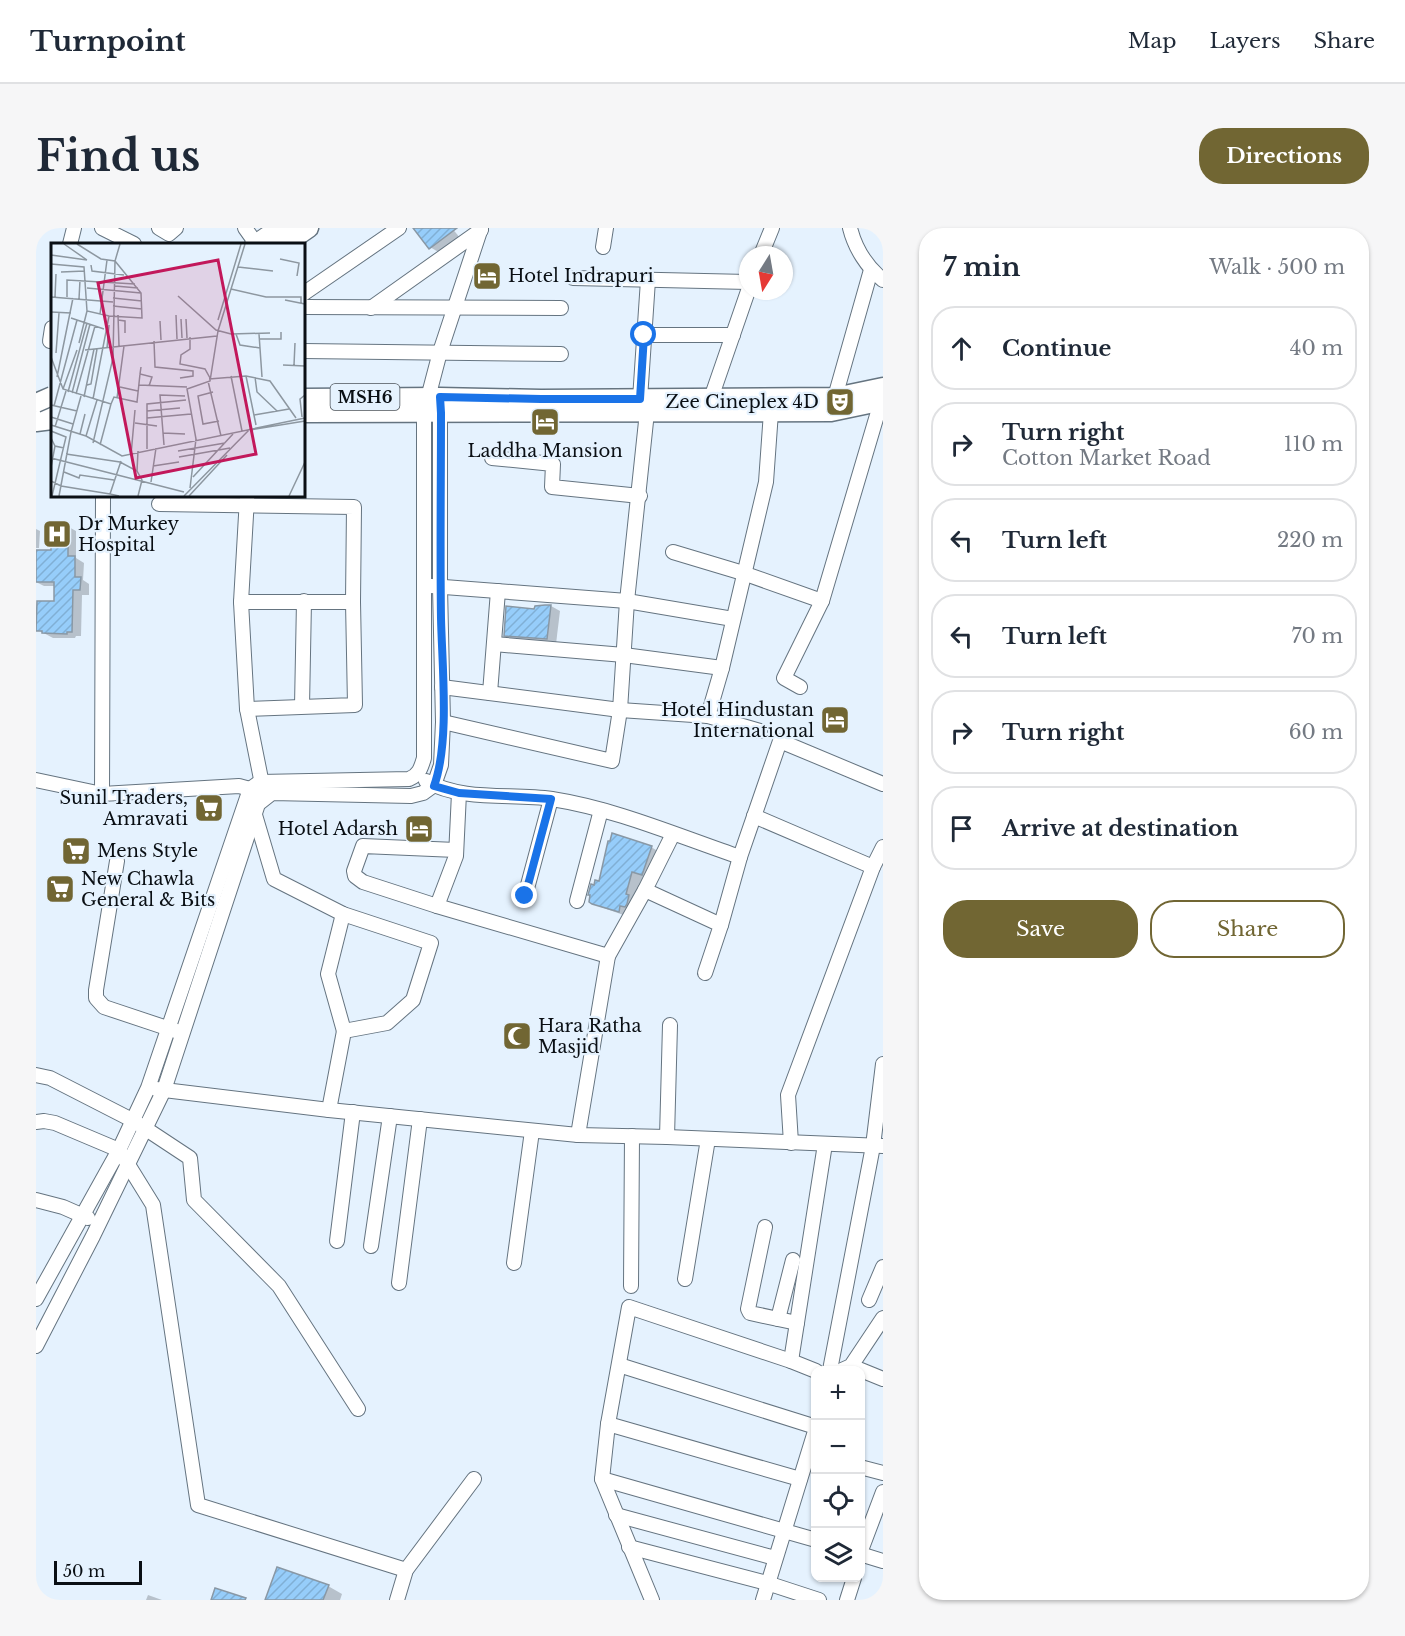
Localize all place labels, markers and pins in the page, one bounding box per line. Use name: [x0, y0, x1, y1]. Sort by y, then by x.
hotel icon: Hotel Indrapuri: [471, 260, 503, 292]
place label: Hotel Indrapuri: [508, 265, 654, 287]
theatre icon: Zee Cineplex 4D: [824, 386, 856, 418]
place label: Zee Cineplex 4D: [665, 391, 819, 413]
hotel icon: Laddha Mansion: [529, 406, 561, 438]
place label: Laddha Mansion: [467, 440, 623, 462]
place label: Dr Murkey Hospital: [78, 513, 180, 556]
hospital icon: Dr Murkey Hospital: [41, 518, 73, 550]
place label: Hotel Hindustan International: [661, 699, 814, 742]
hotel icon: Hotel Hindustan International: [819, 704, 851, 736]
place label: Sunil Traders, Amravati: [59, 787, 188, 830]
supermarket icon: Sunil Traders, Amravati: [193, 792, 225, 824]
hotel icon: Hotel Adarsh: [403, 813, 435, 845]
place label: Hotel Adarsh: [278, 818, 398, 840]
supermarket icon: Mens Style: [60, 835, 92, 867]
place label: Mens Style: [97, 840, 198, 862]
place label: New Chawla General & Bits: [81, 868, 215, 911]
supermarket icon: New Chawla General & Bits: [44, 873, 76, 905]
place label: Hara Ratha Masjid: [538, 1015, 641, 1058]
mosque icon: Hara Ratha Masjid: [501, 1020, 533, 1052]

